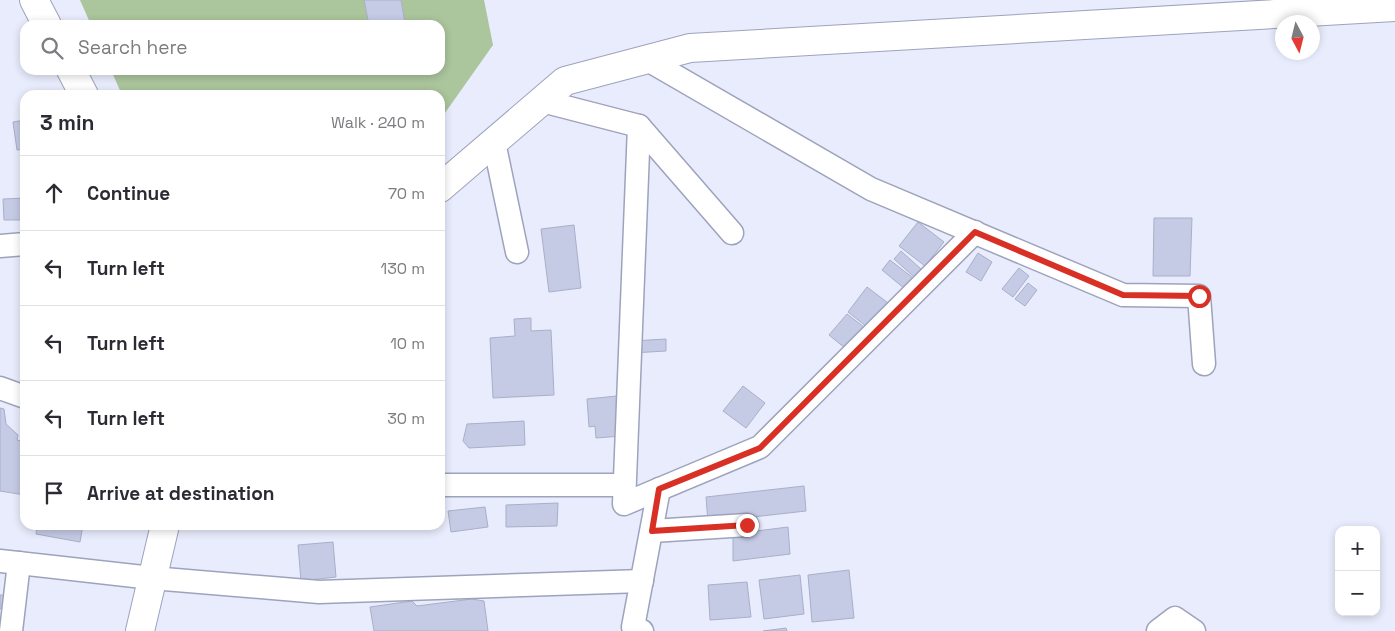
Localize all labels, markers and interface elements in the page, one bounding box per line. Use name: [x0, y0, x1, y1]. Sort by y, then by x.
north arrow: [1275, 15, 1320, 60]
search box: [20, 20, 445, 75]
icon: search: [38, 34, 66, 62]
text: Search here: [78, 35, 188, 60]
text: 3 min: [40, 109, 95, 136]
text: Walk · 240 m: [331, 112, 425, 133]
icon: ahead: [40, 179, 68, 207]
text: Continue: [87, 181, 170, 206]
text: 70 m: [388, 183, 425, 204]
icon: left: [40, 254, 68, 282]
text: Turn left: [87, 256, 165, 281]
text: 130 m: [381, 258, 425, 279]
route start: [1188, 285, 1211, 308]
icon: left: [40, 329, 68, 357]
text: Turn left: [87, 331, 165, 356]
text: 10 m: [390, 333, 425, 354]
icon: left: [40, 404, 68, 432]
text: Turn left: [87, 406, 165, 431]
text: 30 m: [387, 408, 425, 429]
icon: arrive: [40, 479, 68, 507]
text: Arrive at destination: [87, 481, 275, 506]
route end: [736, 514, 759, 537]
map controls: [1335, 526, 1380, 616]
button: +: [1335, 526, 1380, 571]
button: −: [1335, 571, 1380, 616]

